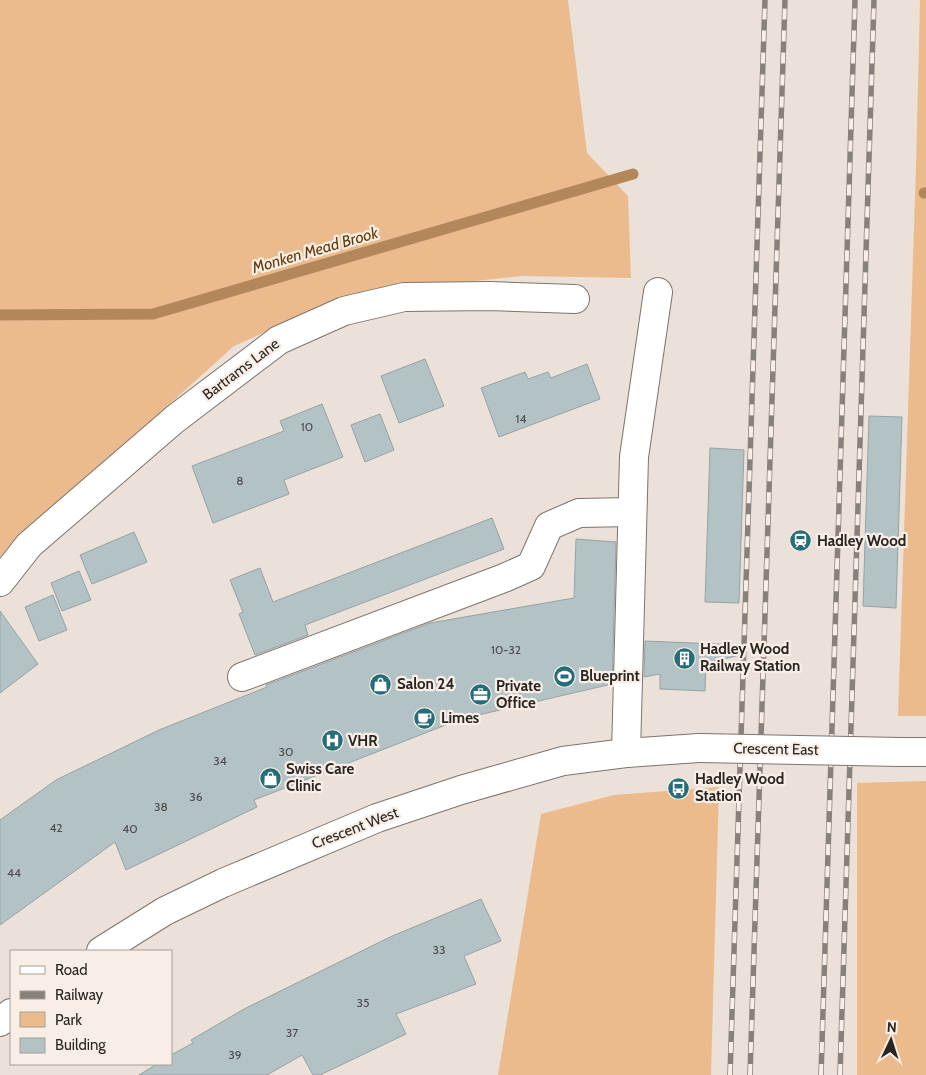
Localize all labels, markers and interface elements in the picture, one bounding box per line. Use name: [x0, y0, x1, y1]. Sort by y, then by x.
water label: Monken Mead Brook: [249, 223, 381, 277]
street label: Bartrams Lane: [199, 334, 283, 404]
house number: 14: [516, 411, 526, 426]
house number: 10: [301, 419, 313, 434]
house number: 8: [236, 473, 244, 488]
station icon: Hadley Wood: [789, 529, 813, 553]
place label: Hadley Wood: [817, 532, 906, 550]
place label: Hadley Wood Railway Station: [700, 640, 800, 675]
house number: 10-32: [491, 642, 521, 657]
building icon: Hadley Wood Railway Station: [672, 646, 696, 670]
sports icon: Blueprint: [552, 664, 576, 688]
place label: Blueprint: [580, 667, 640, 685]
shop icon: Salon 24: [369, 672, 393, 696]
place label: Salon 24: [397, 675, 455, 693]
place label: Private Office: [496, 677, 541, 712]
office icon: Private Office: [468, 683, 492, 707]
cafe icon: Limes: [413, 706, 437, 730]
place label: Limes: [441, 709, 479, 727]
hospital icon: VHR: [320, 729, 344, 753]
place label: VHR: [348, 732, 378, 750]
street label: Crescent East: [733, 739, 819, 759]
house number: 30: [279, 744, 293, 759]
house number: 34: [213, 753, 227, 768]
place label: Swiss Care Clinic: [286, 760, 355, 795]
shop icon: Swiss Care Clinic: [258, 766, 282, 790]
place label: Hadley Wood Station: [695, 770, 784, 805]
bus stop icon: Hadley Wood Station: [667, 776, 691, 800]
house number: 36: [189, 789, 203, 804]
house number: 38: [154, 799, 168, 814]
street label: Crescent West: [309, 803, 401, 853]
house number: 42: [49, 820, 63, 835]
house number: 40: [122, 821, 138, 836]
house number: 44: [7, 865, 21, 880]
house number: 33: [433, 942, 445, 957]
legend: [10, 950, 172, 1065]
text: Road: [55, 961, 88, 979]
text: Railway: [55, 986, 104, 1004]
house number: 35: [357, 995, 369, 1010]
text: Park: [55, 1011, 82, 1029]
north arrow: [866, 1015, 916, 1065]
text: N: [886, 1018, 897, 1036]
house number: 37: [286, 1025, 298, 1040]
text: Building: [55, 1036, 106, 1054]
house number: 39: [228, 1047, 242, 1062]

